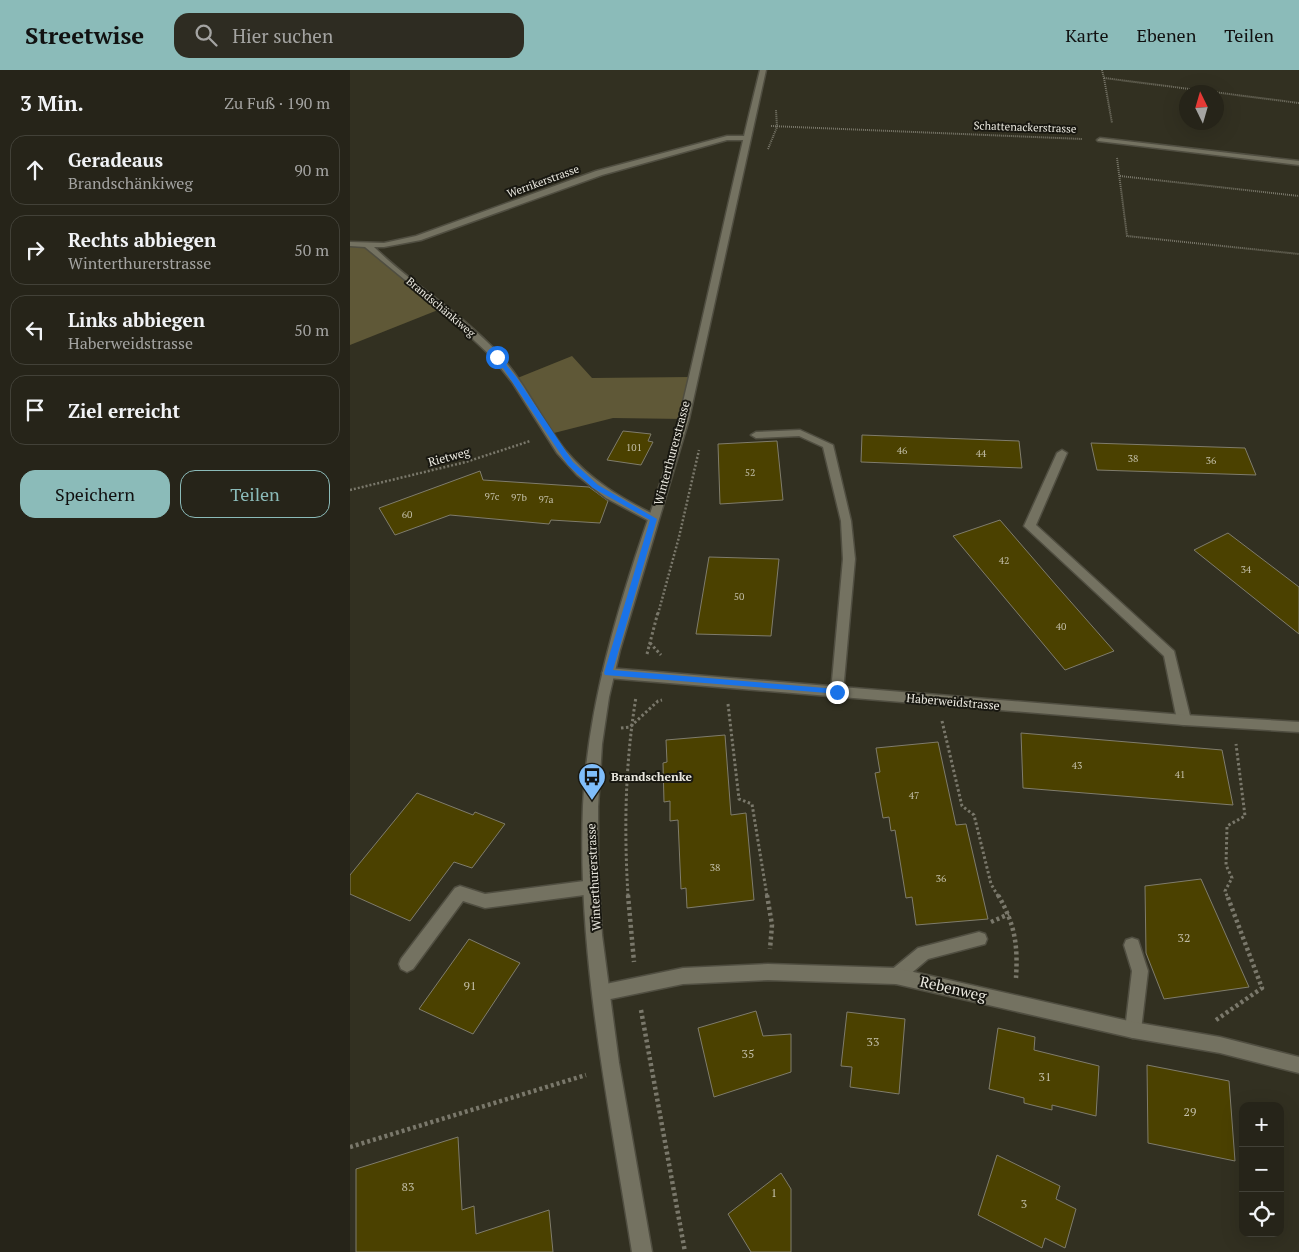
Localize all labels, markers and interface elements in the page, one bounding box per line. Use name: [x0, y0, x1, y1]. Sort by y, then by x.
search box: [174, 13, 524, 58]
text: Streetwise: [25, 19, 144, 51]
icon: search: [192, 21, 220, 49]
text: Hier suchen: [232, 23, 333, 48]
text: Karte: [1065, 23, 1109, 47]
text: Ebenen: [1137, 23, 1196, 47]
text: Teilen: [1224, 23, 1274, 47]
north arrow: [1179, 85, 1224, 130]
text: 3 Min.: [20, 89, 84, 117]
text: Zu Fuß · 190 m: [224, 92, 330, 114]
street label: Schattenackerstrasse: [973, 118, 1077, 136]
text: Geradeaus: [68, 147, 163, 172]
icon: ahead: [21, 156, 49, 184]
text: 90 m: [294, 159, 329, 181]
street label: Werrikerstrasse: [505, 161, 581, 201]
text: Brandschänkiweg: [68, 172, 193, 194]
text: Rechts abbiegen: [68, 227, 216, 252]
icon: right: [21, 236, 49, 264]
text: 50 m: [294, 239, 329, 261]
text: Winterthurerstrasse: [68, 252, 211, 274]
street label: Brandschänkiweg: [404, 274, 479, 340]
text: Links abbiegen: [68, 307, 205, 332]
icon: left: [21, 316, 49, 344]
text: 50 m: [294, 319, 329, 341]
text: Haberweidstrasse: [68, 332, 193, 354]
route start: [486, 346, 509, 369]
icon: arrive: [21, 396, 49, 424]
text: Ziel erreicht: [68, 398, 180, 423]
street label: Winterthurerstrasse: [650, 399, 693, 507]
house number: 101: [626, 441, 642, 454]
street label: Rietweg: [426, 444, 472, 469]
house number: 46: [897, 444, 908, 457]
house number: 44: [976, 447, 987, 460]
house number: 38: [1128, 452, 1138, 465]
house number: 36: [1206, 454, 1217, 467]
house number: 52: [745, 466, 755, 479]
button: Speichern: [20, 470, 170, 518]
button: Teilen: [180, 470, 330, 518]
house number: 97c: [485, 490, 500, 503]
house number: 97b: [511, 491, 528, 504]
house number: 97a: [538, 493, 554, 506]
house number: 60: [402, 508, 412, 521]
house number: 42: [999, 554, 1009, 567]
house number: 34: [1241, 563, 1252, 576]
house number: 50: [734, 590, 744, 603]
house number: 40: [1056, 620, 1066, 633]
route end: [826, 681, 849, 704]
street label: Haberweidstrasse: [906, 690, 1000, 713]
house number: 43: [1072, 759, 1082, 772]
bus stop icon: Brandschenke: [577, 762, 607, 801]
house number: 41: [1175, 768, 1185, 781]
place label: Brandschenke: [611, 769, 692, 784]
house number: 47: [909, 789, 919, 802]
street label: Winterthurerstrasse: [583, 823, 604, 931]
house number: 38: [710, 861, 720, 874]
house number: 36: [936, 872, 947, 885]
house number: 32: [1178, 930, 1190, 945]
street label: Rebenweg: [918, 971, 989, 1006]
house number: 91: [464, 978, 476, 993]
house number: 33: [867, 1034, 879, 1049]
house number: 35: [742, 1046, 754, 1061]
house number: 31: [1039, 1069, 1051, 1084]
map controls: [1239, 1102, 1284, 1237]
button: +: [1239, 1102, 1284, 1147]
house number: 29: [1184, 1104, 1196, 1119]
button: −: [1239, 1147, 1284, 1192]
house number: 83: [402, 1179, 414, 1194]
house number: 1: [771, 1185, 777, 1200]
button: locate: [1239, 1192, 1284, 1237]
house number: 3: [1021, 1196, 1027, 1211]

